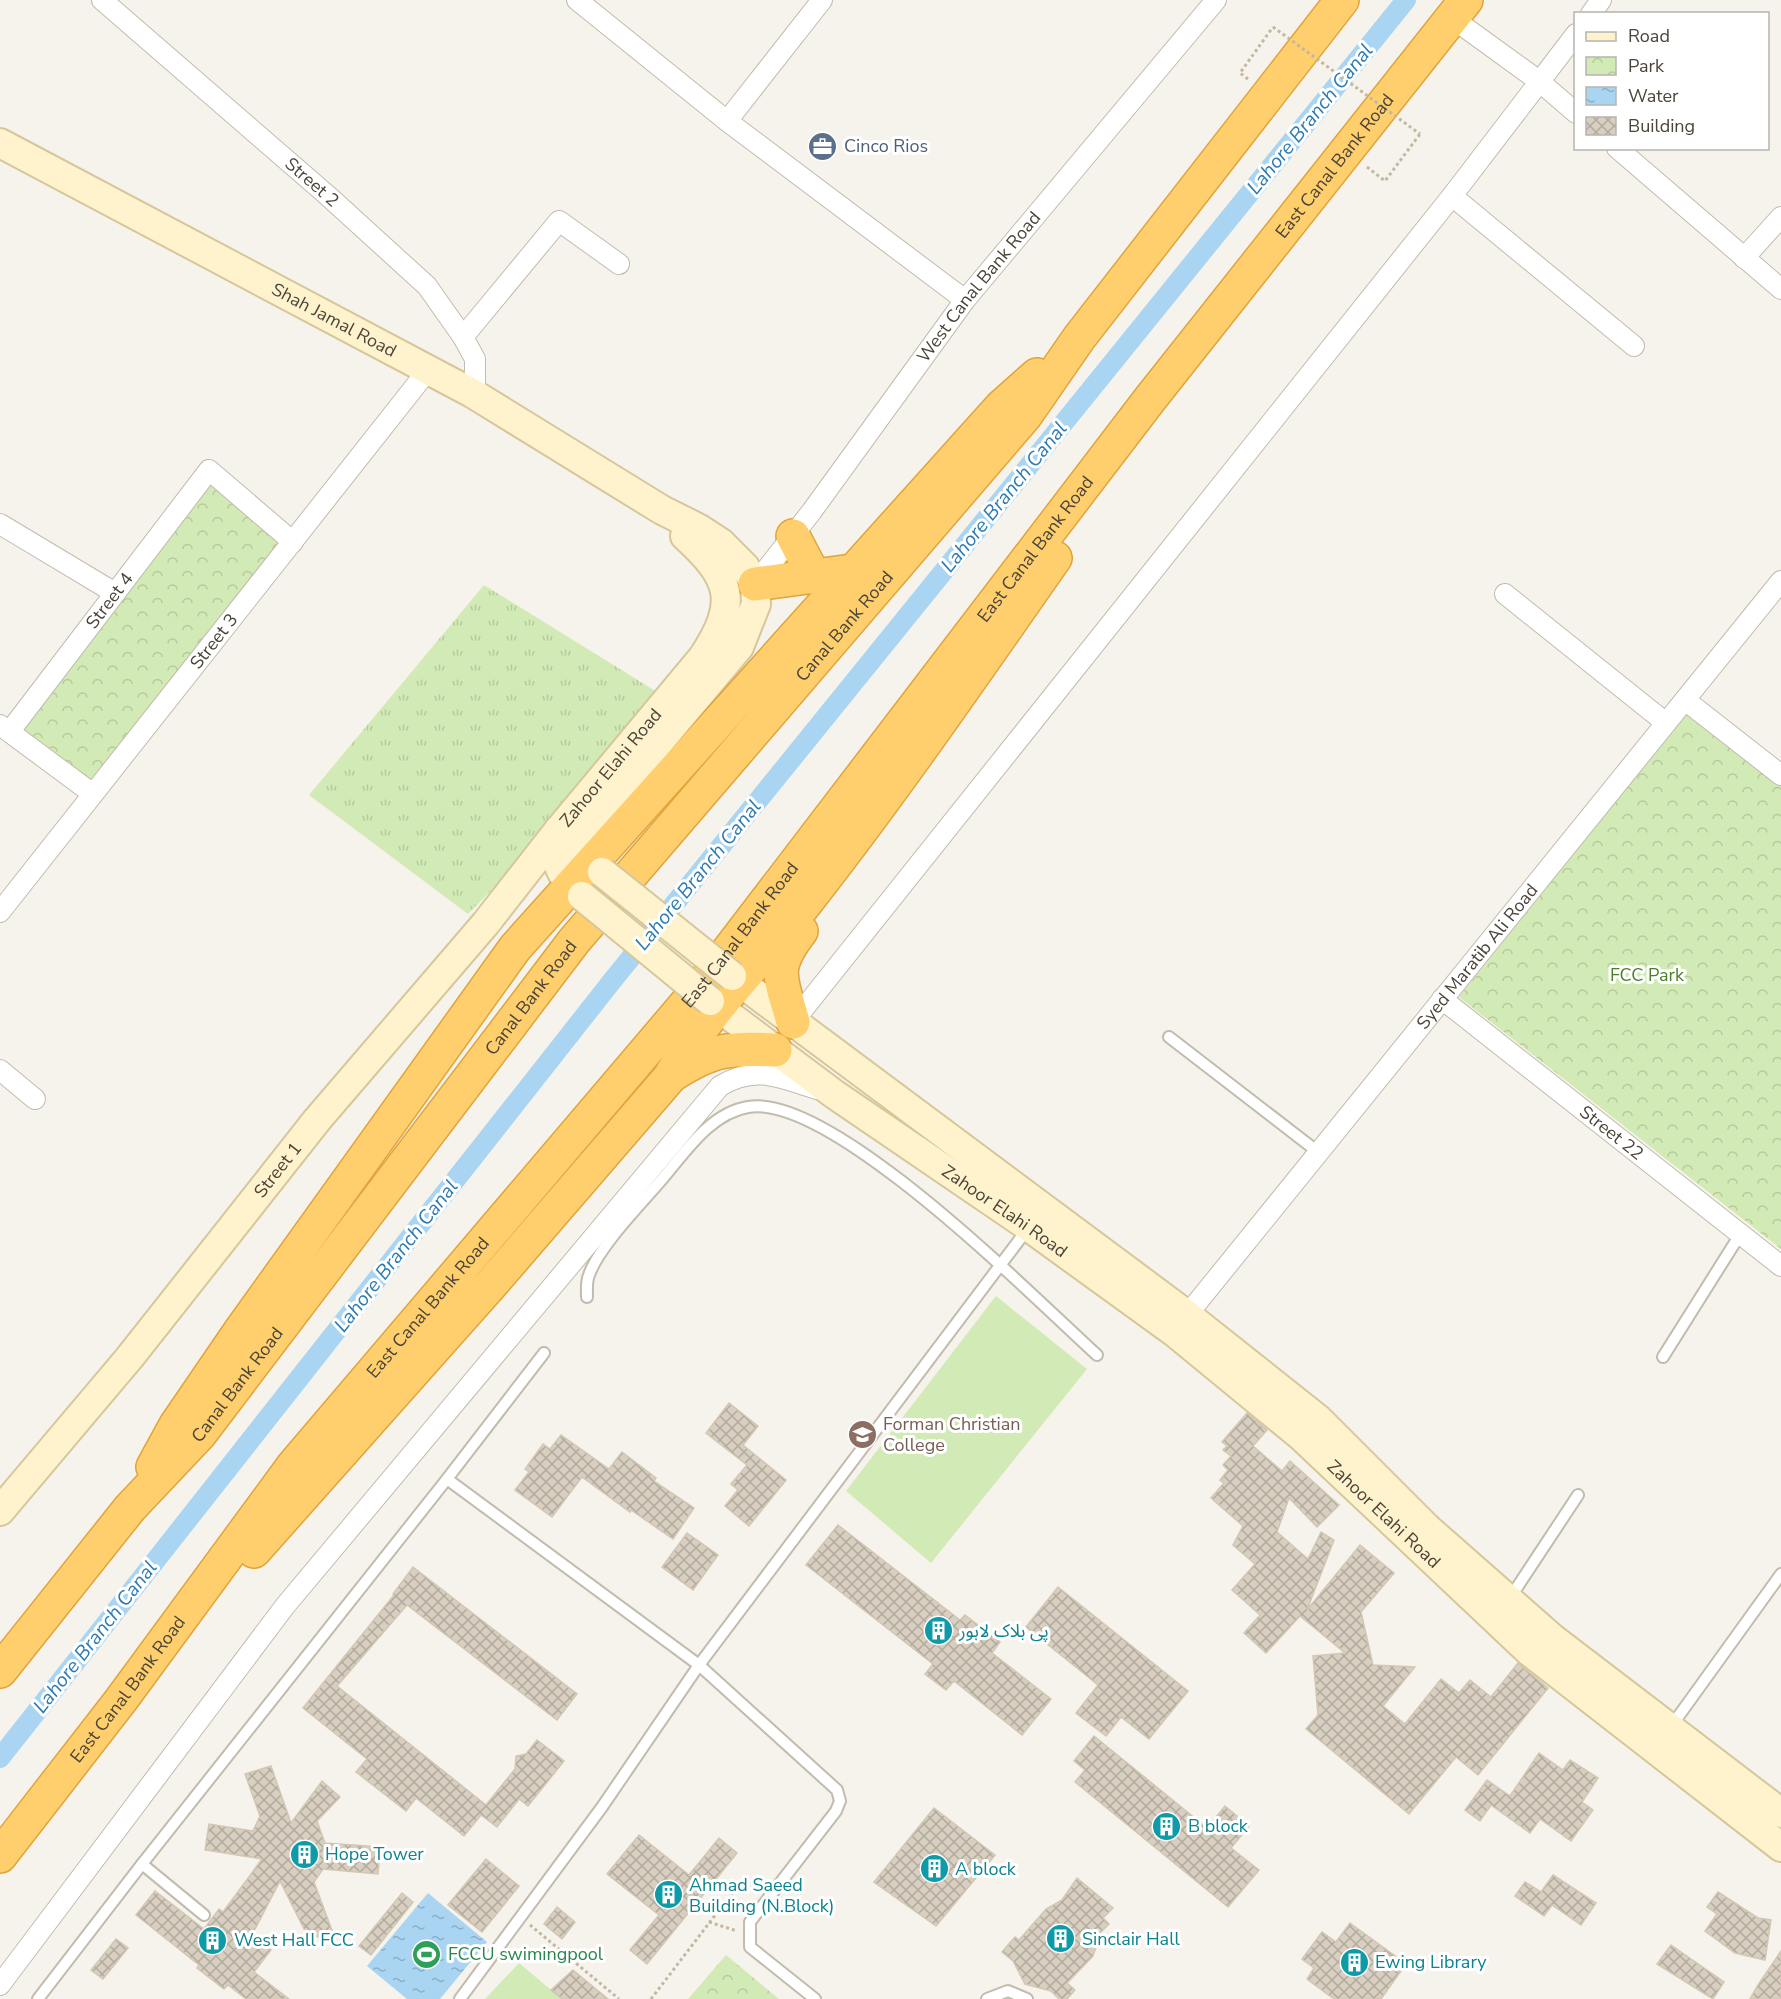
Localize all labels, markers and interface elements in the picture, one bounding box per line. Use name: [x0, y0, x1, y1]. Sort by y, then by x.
legend: [1574, 12, 1769, 150]
text: Road: [1628, 24, 1670, 48]
water label: Lahore Branch Canal: [1241, 38, 1379, 200]
text: Park: [1628, 54, 1665, 78]
text: Water: [1628, 84, 1679, 108]
street label: East Canal Bank Road: [1270, 89, 1399, 243]
text: Building: [1628, 114, 1695, 138]
office icon: Cinco Rios: [807, 130, 839, 162]
place label: Cinco Rios: [844, 134, 928, 158]
street label: Street 2: [280, 152, 344, 212]
street label: West Canal Bank Road: [912, 206, 1046, 367]
street label: Shah Jamal Road: [267, 277, 401, 363]
water label: Lahore Branch Canal: [935, 416, 1073, 578]
street label: East Canal Bank Road: [972, 471, 1099, 627]
street label: Canal Bank Road: [790, 566, 899, 687]
street label: Street 4: [80, 567, 139, 634]
street label: Street 3: [184, 608, 243, 674]
street label: Zahoor Elahi Road: [554, 703, 667, 832]
water label: Lahore Branch Canal: [629, 794, 767, 956]
street label: East Canal Bank Road: [676, 857, 804, 1013]
street label: Syed Maratib Ali Road: [1411, 879, 1543, 1034]
street label: Canal Bank Road: [480, 935, 582, 1060]
park label: FCC Park: [1610, 963, 1685, 987]
street label: Street 22: [1575, 1100, 1649, 1165]
street label: Street 1: [248, 1137, 307, 1203]
street label: Zahoor Elahi Road: [937, 1159, 1072, 1263]
water label: Lahore Branch Canal: [328, 1174, 464, 1338]
street label: East Canal Bank Road: [361, 1232, 495, 1383]
street label: Canal Bank Road: [186, 1322, 289, 1448]
place label: Forman Christian College: [883, 1412, 1021, 1457]
school or university icon: Forman Christian College: [846, 1418, 878, 1450]
street label: Zahoor Elahi Road: [1322, 1455, 1446, 1573]
water label: Lahore Branch Canal: [27, 1555, 163, 1719]
street label: East Canal Bank Road: [65, 1611, 191, 1768]
building icon: پی بلاک لاہور: [922, 1615, 954, 1647]
place label: پی بلاک لاہور: [958, 1619, 1049, 1643]
building icon: B block: [1151, 1810, 1183, 1842]
place label: B block: [1188, 1814, 1249, 1838]
building icon: Hope Tower: [288, 1838, 320, 1870]
place label: Hope Tower: [325, 1842, 424, 1866]
building icon: A block: [918, 1853, 950, 1885]
place label: A block: [955, 1857, 1017, 1881]
place label: Ahmad Saeed Building (N.Block): [689, 1873, 834, 1918]
building icon: Ahmad Saeed Building (N.Block): [652, 1879, 684, 1911]
building icon: Sinclair Hall: [1045, 1923, 1077, 1955]
building icon: West Hall FCC: [197, 1924, 229, 1956]
place label: Sinclair Hall: [1082, 1927, 1180, 1951]
place label: West Hall FCC: [234, 1928, 354, 1952]
sports icon: FCCU swimingpool: [411, 1938, 443, 1970]
place label: FCCU swimingpool: [448, 1942, 604, 1966]
building icon: Ewing Library: [1338, 1946, 1370, 1978]
place label: Ewing Library: [1375, 1950, 1487, 1974]

